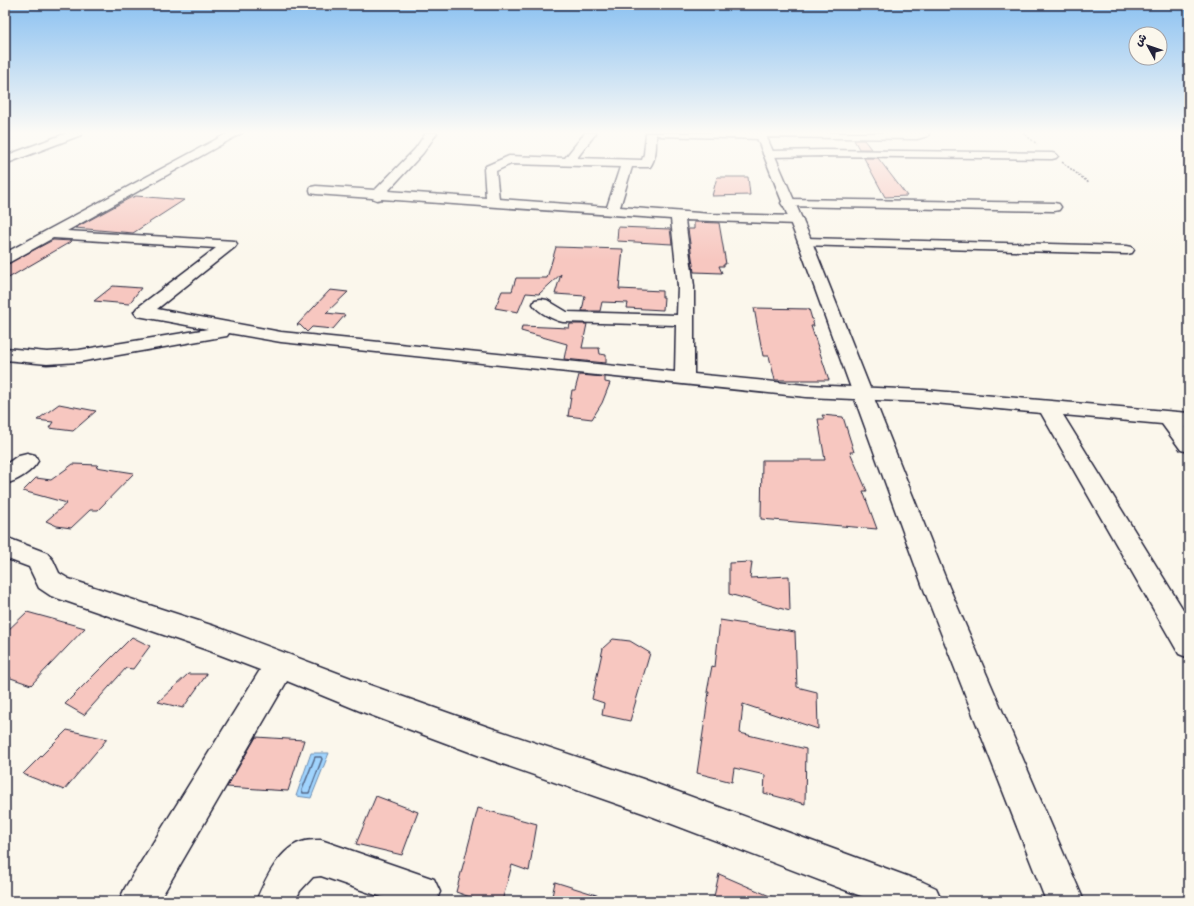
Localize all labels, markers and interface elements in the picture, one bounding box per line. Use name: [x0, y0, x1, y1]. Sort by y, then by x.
north arrow: [1128, 26, 1168, 66]
text: ش: [1130, 30, 1150, 49]

